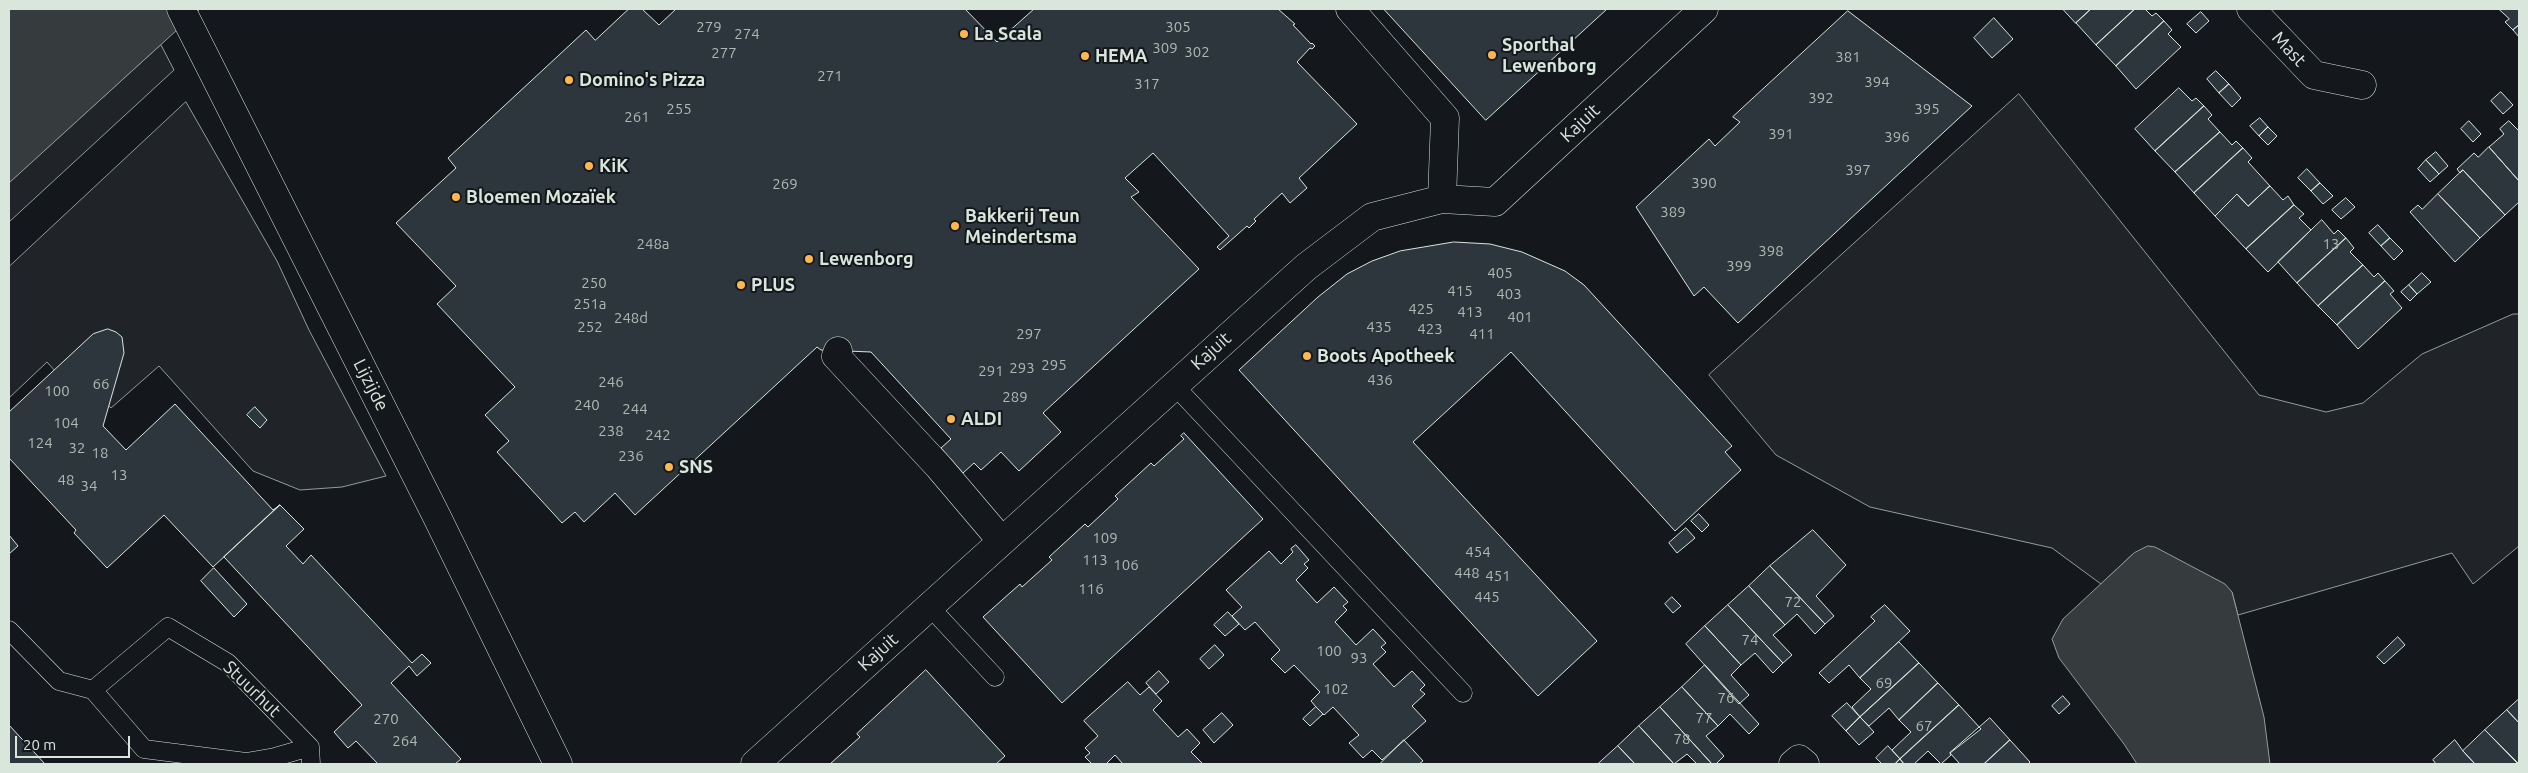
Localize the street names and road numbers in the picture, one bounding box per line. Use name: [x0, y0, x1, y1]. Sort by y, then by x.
street label: Mast: [2268, 27, 2310, 71]
street label: Kajuit: [1556, 99, 1604, 147]
street label: Kajuit: [1187, 327, 1235, 375]
street label: Lijzijde: [349, 355, 393, 415]
street label: Kajuit: [854, 628, 902, 676]
street label: Stuurhut: [219, 656, 285, 722]

